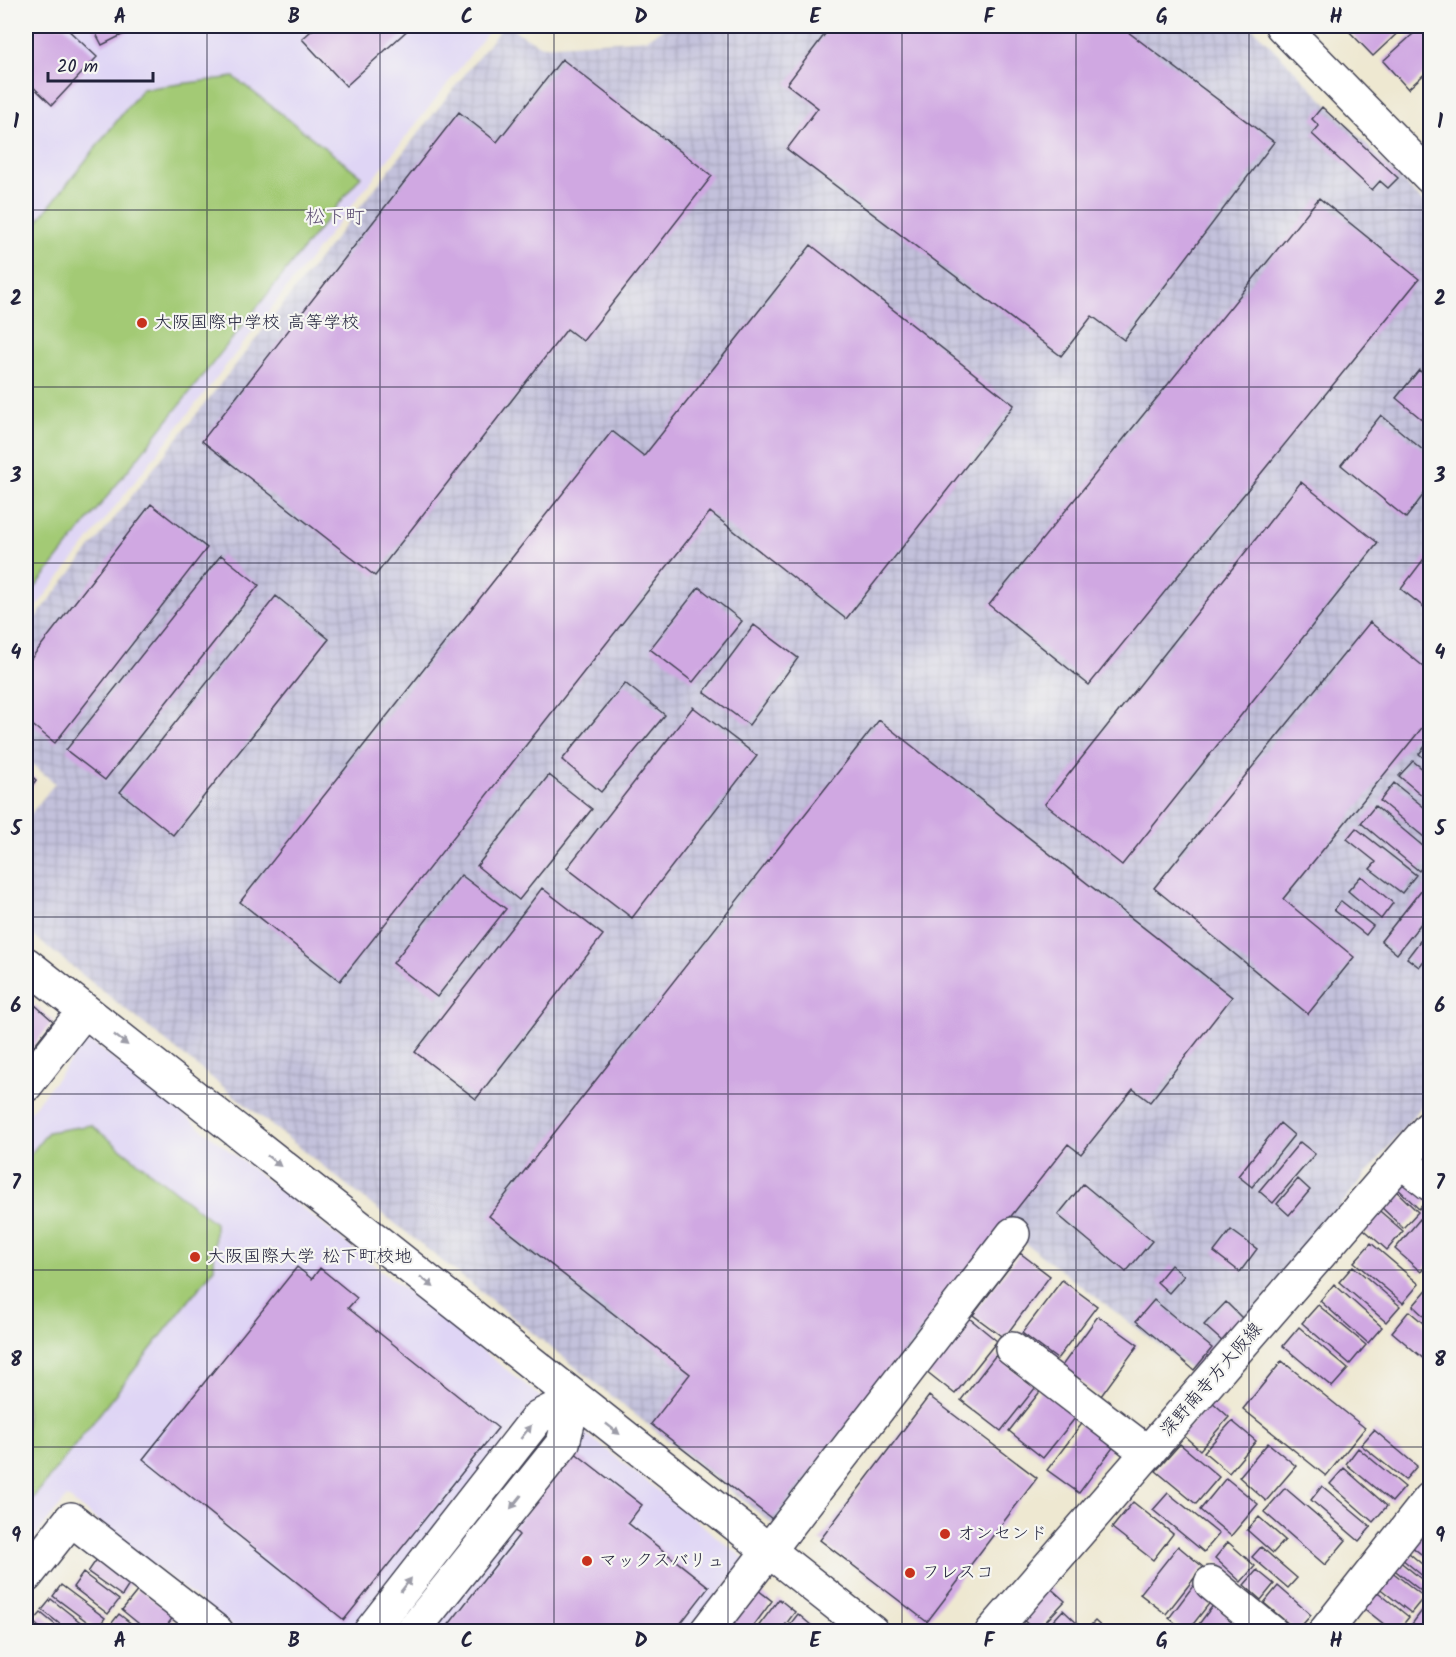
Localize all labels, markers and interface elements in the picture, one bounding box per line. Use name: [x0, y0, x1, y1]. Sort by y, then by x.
text: A: [114, 2, 126, 34]
text: B: [288, 2, 300, 34]
text: C: [461, 2, 473, 34]
text: D: [634, 2, 648, 34]
text: E: [809, 2, 821, 34]
text: F: [984, 2, 996, 34]
text: G: [1156, 2, 1168, 34]
text: H: [1329, 2, 1343, 34]
scale bar: [48, 45, 153, 83]
text: 20 m: [57, 53, 98, 82]
text: 1: [13, 107, 19, 139]
text: 1: [1437, 107, 1443, 139]
district label: 松下町: [305, 202, 365, 234]
text: 2: [10, 284, 22, 316]
text: 2: [1434, 284, 1446, 316]
place label: 大阪国際中学校 高等学校: [154, 309, 359, 338]
marker: 大阪国際中学校 高等学校: [135, 316, 149, 330]
text: 3: [10, 461, 22, 493]
text: 3: [1434, 461, 1446, 493]
text: 4: [11, 638, 22, 670]
text: 4: [1435, 638, 1446, 670]
text: 5: [10, 814, 23, 846]
text: 5: [1434, 814, 1447, 846]
text: 6: [11, 991, 22, 1023]
text: 6: [1435, 991, 1446, 1023]
one-way arrow: [113, 1033, 128, 1045]
one-way arrow: [266, 1154, 281, 1166]
text: 7: [11, 1168, 21, 1200]
text: 7: [1435, 1168, 1445, 1200]
place label: 大阪国際大学 松下町校地: [207, 1243, 412, 1272]
marker: 大阪国際大学 松下町校地: [188, 1250, 202, 1264]
one-way arrow: [419, 1275, 434, 1287]
street label: 深野南寺方大阪線: [1154, 1316, 1270, 1444]
text: 8: [10, 1345, 22, 1377]
text: 8: [1434, 1345, 1446, 1377]
one-way arrow: [605, 1422, 620, 1434]
one-way arrow: [520, 1424, 533, 1440]
one-way arrow: [509, 1494, 522, 1510]
place label: オンセンド: [957, 1520, 1047, 1549]
text: 9: [11, 1521, 21, 1553]
text: 9: [1435, 1521, 1445, 1553]
marker: オンセンド: [938, 1527, 952, 1541]
place label: マックスバリュ: [599, 1547, 725, 1576]
marker: マックスバリュ: [580, 1554, 594, 1568]
place label: フレスコ: [922, 1559, 994, 1588]
marker: フレスコ: [903, 1566, 917, 1580]
one-way arrow: [400, 1578, 412, 1593]
text: A: [114, 1626, 126, 1657]
text: B: [288, 1626, 300, 1657]
text: C: [461, 1626, 473, 1657]
text: D: [634, 1626, 648, 1657]
text: E: [809, 1626, 821, 1657]
text: F: [984, 1626, 996, 1657]
text: G: [1156, 1626, 1168, 1657]
text: H: [1329, 1626, 1343, 1657]

